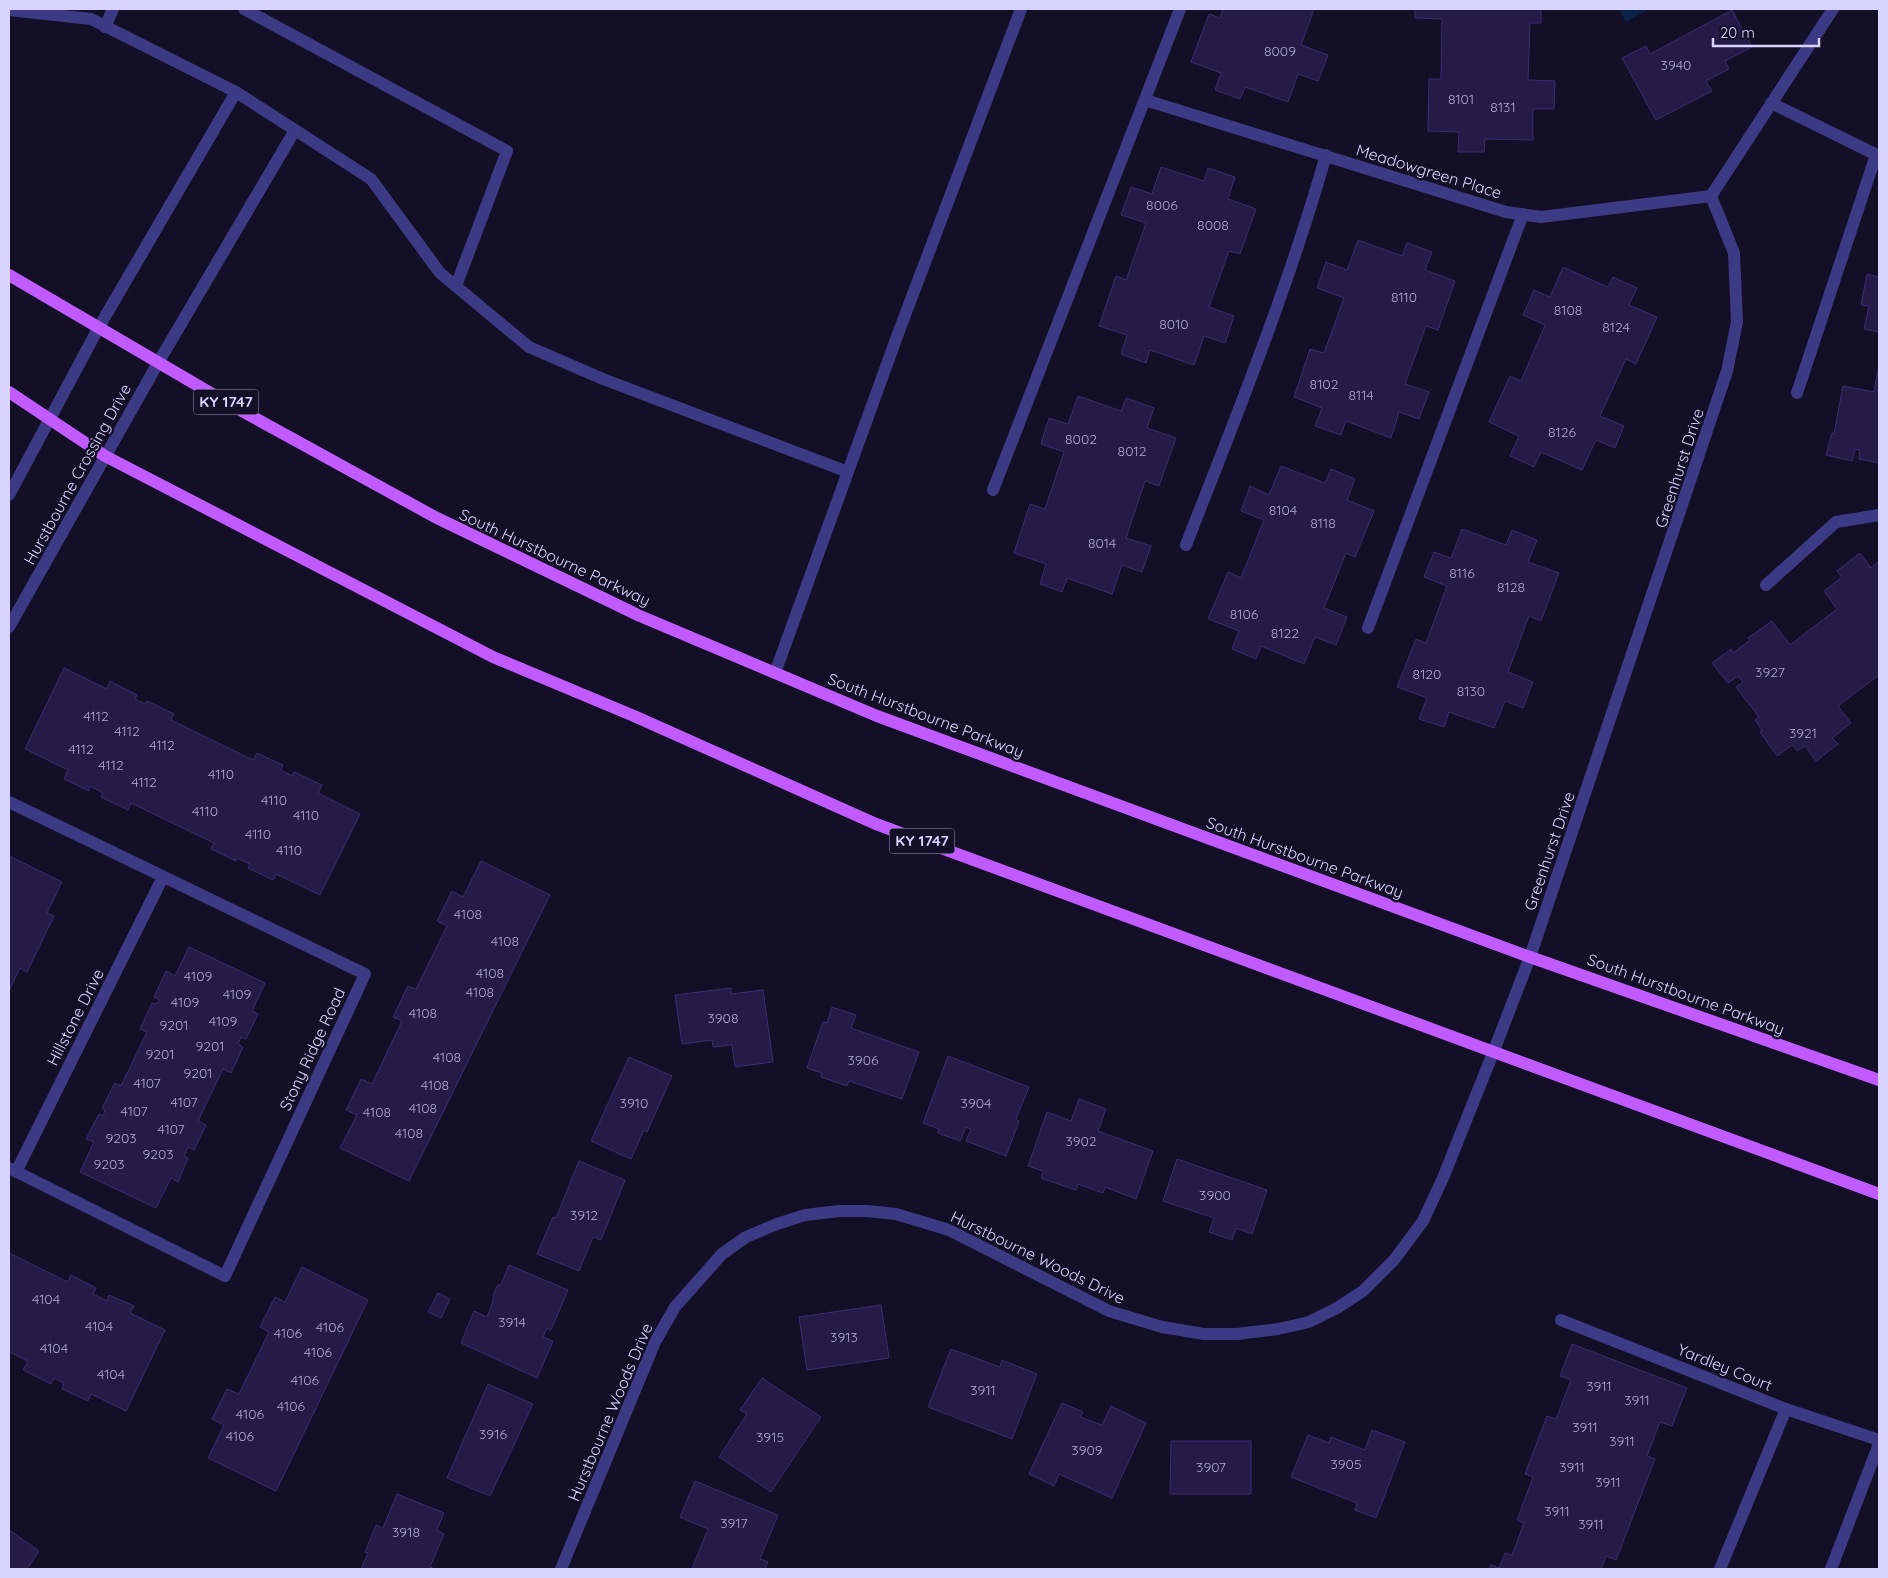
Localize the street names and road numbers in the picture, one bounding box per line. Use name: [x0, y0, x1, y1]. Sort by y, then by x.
street label: Meadowgreen Place: [1354, 139, 1504, 203]
street label: Hurstbourne Crossing Drive: [19, 380, 135, 568]
road number: KY 1747: [194, 390, 258, 414]
street label: Greenhurst Drive: [1650, 406, 1708, 530]
street label: South Hurstbourne Parkway: [456, 504, 654, 610]
street label: South Hurstbourne Parkway: [825, 668, 1027, 762]
street label: Greenhurst Drive: [1519, 789, 1579, 913]
street label: South Hurstbourne Parkway: [1204, 812, 1406, 902]
road number: KY 1747: [890, 828, 954, 854]
street label: South Hurstbourne Parkway: [1585, 949, 1787, 1039]
street label: Hillstone Drive: [42, 965, 108, 1069]
street label: Stony Ridge Road: [275, 984, 349, 1114]
street label: Hurstbourne Woods Drive: [948, 1206, 1128, 1308]
street label: Hurstbourne Woods Drive: [563, 1320, 657, 1504]
street label: Yardley Court: [1675, 1339, 1775, 1395]

